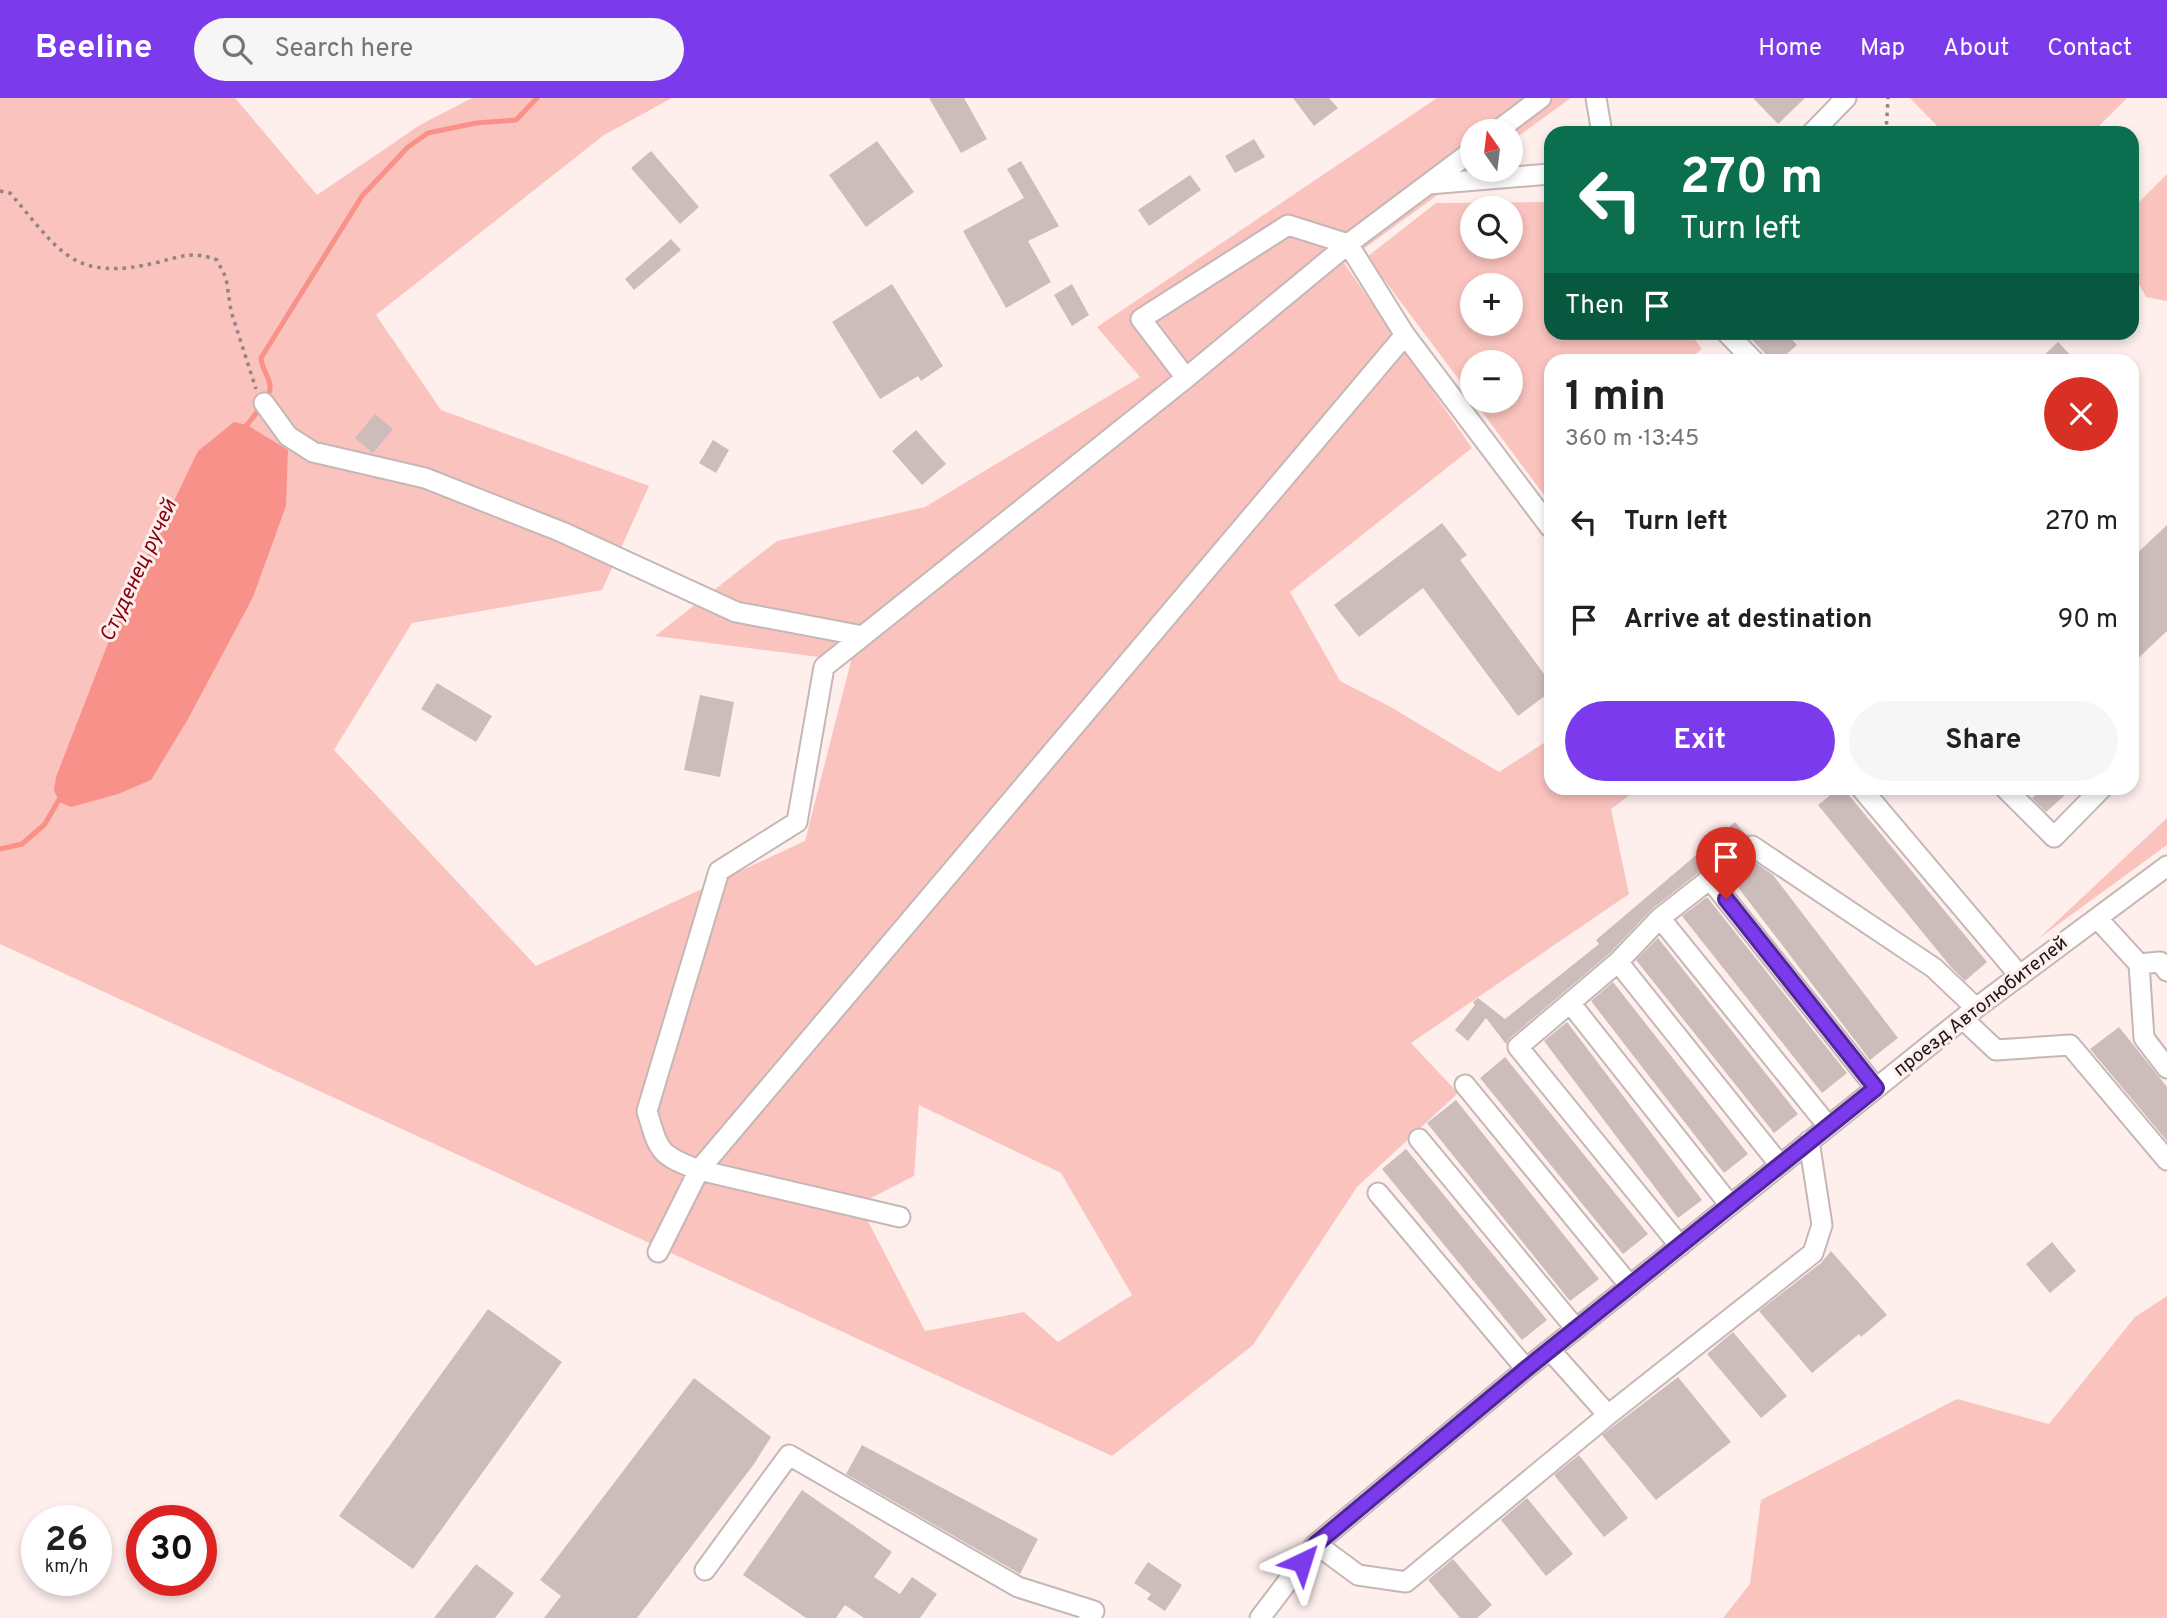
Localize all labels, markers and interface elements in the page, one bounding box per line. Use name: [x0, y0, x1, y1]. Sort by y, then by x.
search box: [194, 18, 684, 81]
text: Beeline: [35, 28, 152, 70]
icon: search: [218, 30, 256, 68]
text: Search here: [274, 33, 413, 66]
text: Home: [1758, 34, 1822, 64]
text: Map: [1860, 34, 1905, 64]
text: About: [1943, 34, 2009, 64]
text: Contact: [2047, 34, 2132, 64]
north arrow: [1460, 119, 1522, 182]
map controls: [1460, 119, 1523, 413]
text: 270 m: [1680, 149, 1823, 211]
icon: left: [1565, 154, 1656, 245]
button: search: [1460, 196, 1523, 259]
text: Turn left: [1680, 210, 1801, 250]
button: +: [1460, 273, 1523, 336]
icon: arrive: [1638, 287, 1676, 325]
text: Then: [1565, 290, 1624, 323]
button: −: [1460, 350, 1523, 413]
text: 1 min: [1565, 372, 1666, 425]
button: close: [2044, 377, 2118, 451]
text: 360 m · 13:45: [1565, 425, 1699, 454]
water label: Студенец ручей: [94, 495, 184, 646]
icon: left: [1565, 503, 1603, 541]
text: Turn left: [1624, 506, 1728, 539]
text: 270 m: [2045, 506, 2118, 539]
icon: arrive: [1565, 601, 1603, 639]
text: Arrive at destination: [1624, 604, 1872, 637]
text: 90 m: [2058, 604, 2118, 637]
button: Exit: [1565, 701, 1835, 781]
button: Share: [1849, 701, 2118, 781]
pin: [1696, 827, 1756, 899]
icon: arrive: [1707, 838, 1745, 876]
street label: проезд Автолюбителей: [1889, 932, 2073, 1082]
speed limit sign: 30: [126, 1505, 217, 1596]
text: 26: [45, 1519, 88, 1563]
position arrow: [1265, 1525, 1339, 1599]
text: km/h: [45, 1556, 88, 1579]

